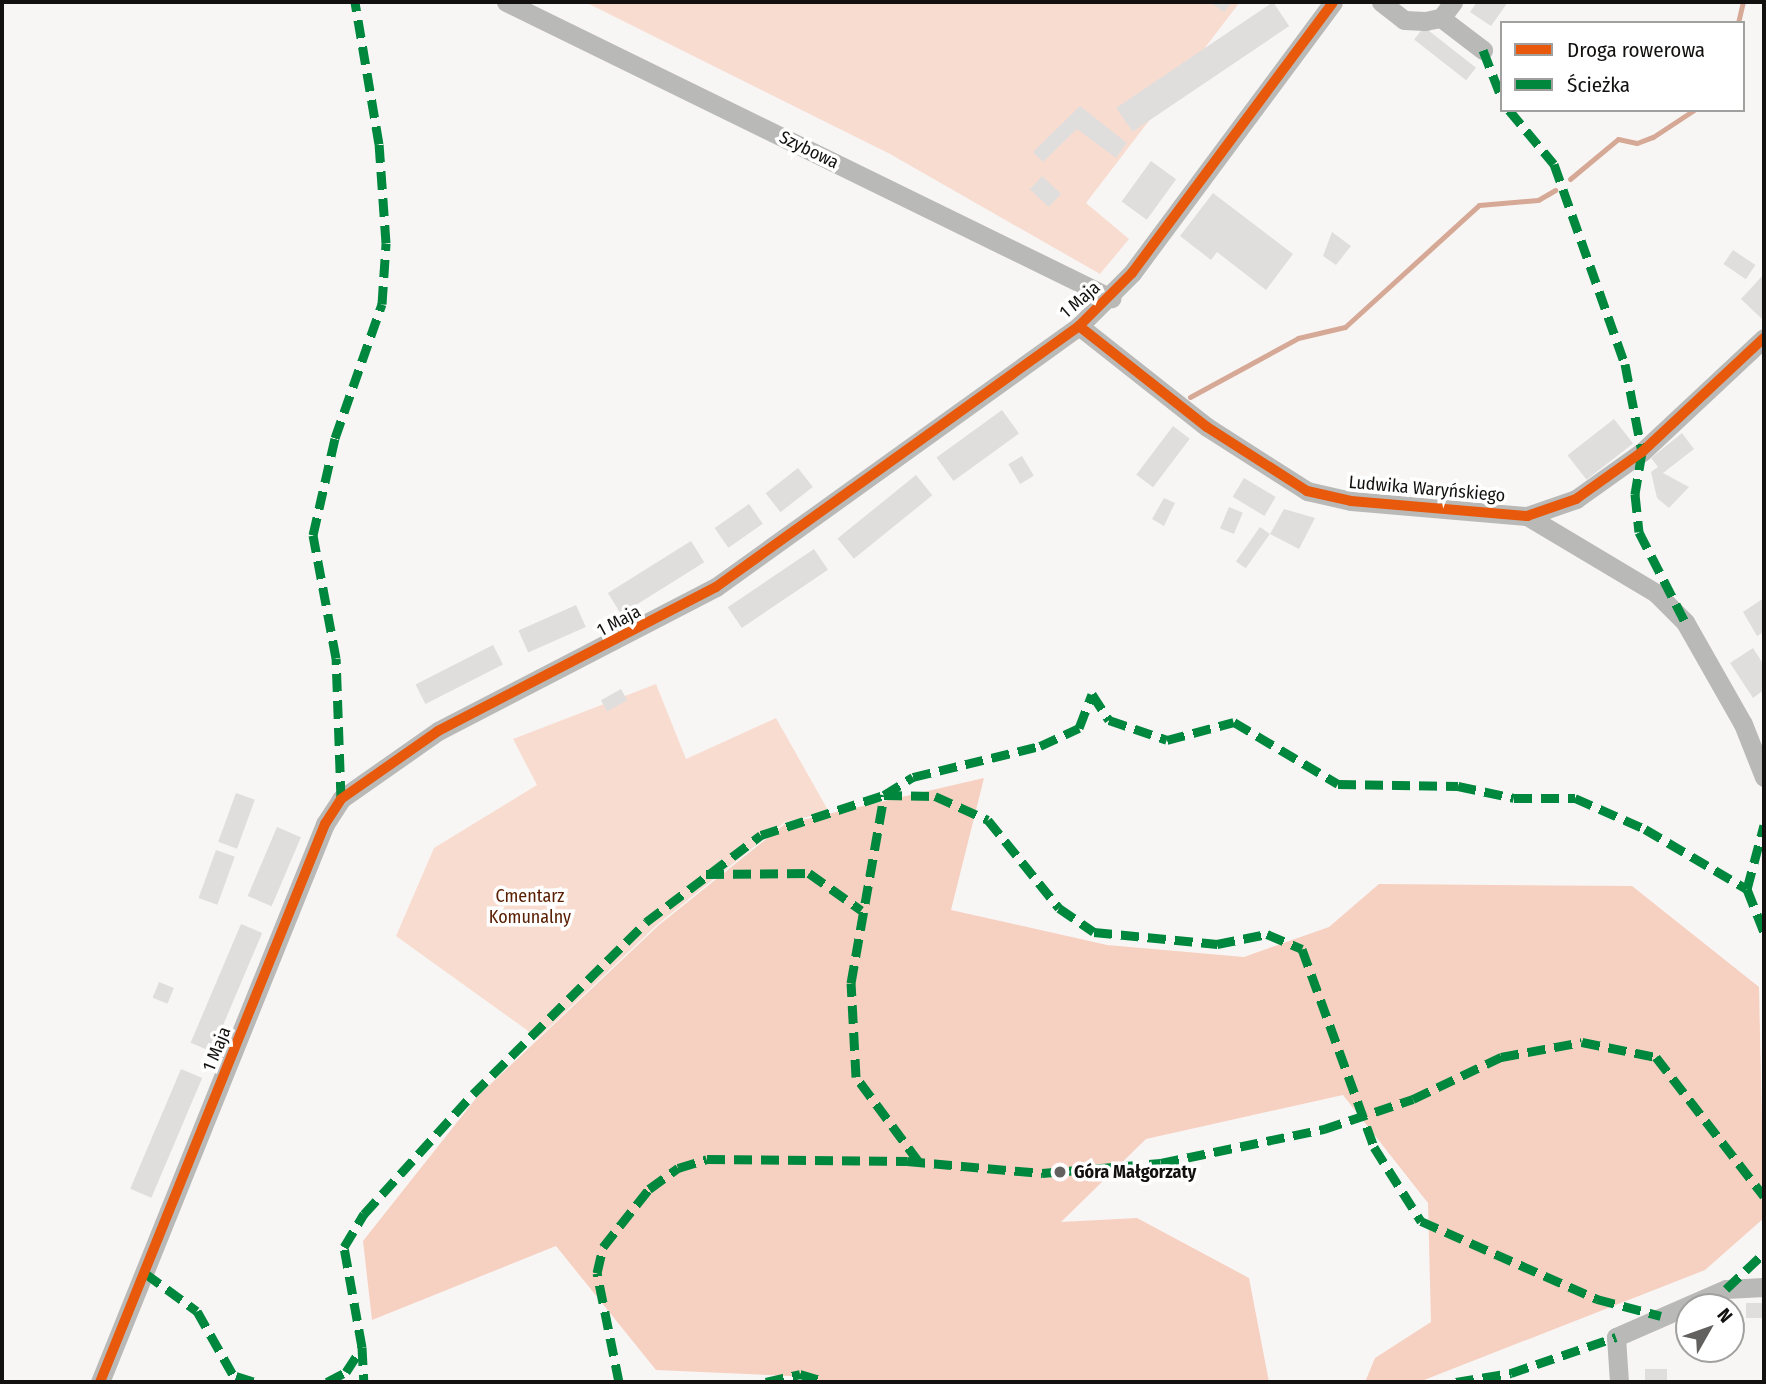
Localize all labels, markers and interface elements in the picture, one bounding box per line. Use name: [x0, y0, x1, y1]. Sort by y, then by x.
legend: [1500, 21, 1745, 112]
text: Droga rowerowa: [1567, 37, 1705, 63]
text: Ścieżka: [1567, 72, 1630, 98]
street label: Szybowa: [776, 126, 842, 174]
street label: 1 Maja: [1056, 277, 1104, 323]
street label: Ludwika Waryńskiego: [1348, 471, 1506, 507]
street label: 1 Maja: [594, 601, 644, 641]
park label: Cmentarz Komunalny: [489, 886, 571, 928]
street label: 1 Maja: [198, 1024, 236, 1074]
place label: Góra Małgorzaty: [1074, 1161, 1196, 1183]
marker: Góra Małgorzaty: [1052, 1164, 1068, 1180]
north arrow: [1675, 1293, 1745, 1363]
text: N: [1712, 1304, 1737, 1327]

